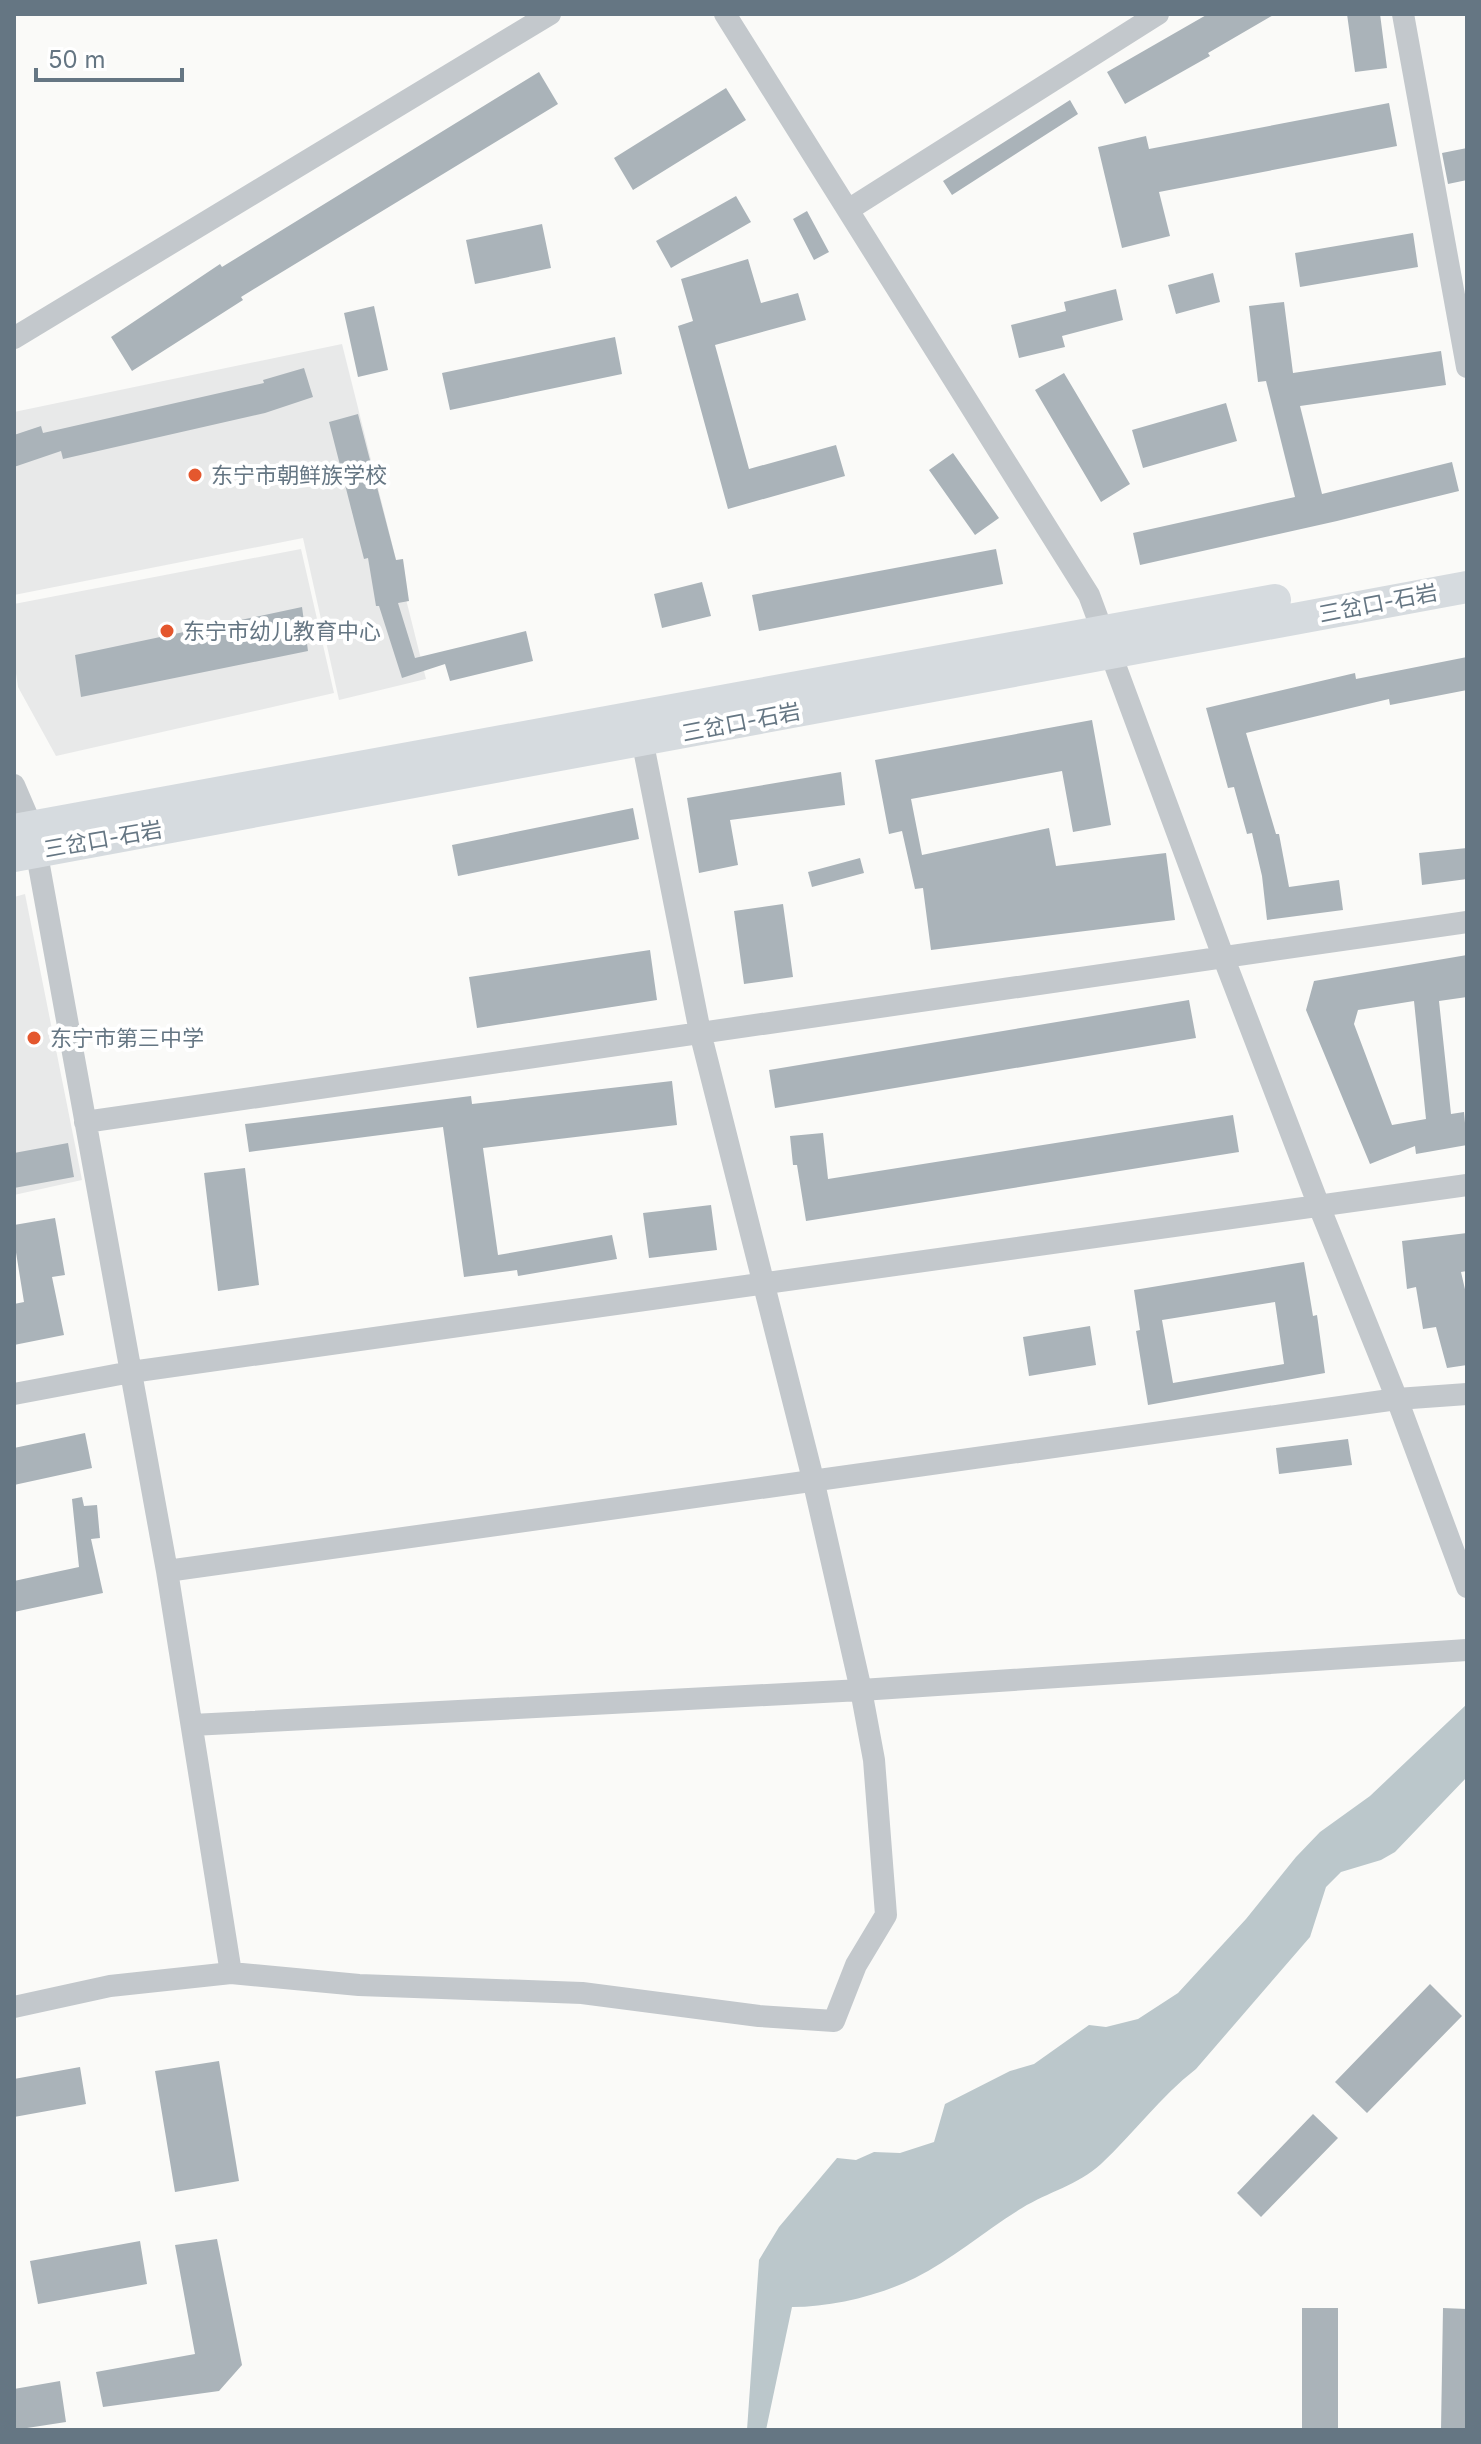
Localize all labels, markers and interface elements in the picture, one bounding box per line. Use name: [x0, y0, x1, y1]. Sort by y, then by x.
scale bar: [36, 32, 182, 82]
text: 50 m: [48, 45, 106, 74]
place label: 东宁市朝鲜族学校: [211, 462, 387, 488]
marker: 东宁市朝鲜族学校: [186, 466, 204, 484]
street label: 三岔口-石岩: [1317, 579, 1439, 627]
place label: 东宁市幼儿教育中心: [183, 618, 381, 644]
marker: 东宁市幼儿教育中心: [158, 622, 176, 640]
street label: 三岔口-石岩: [680, 698, 802, 746]
street label: 三岔口-石岩: [42, 816, 164, 862]
place label: 东宁市第三中学: [50, 1025, 204, 1051]
marker: 东宁市第三中学: [25, 1029, 43, 1047]

